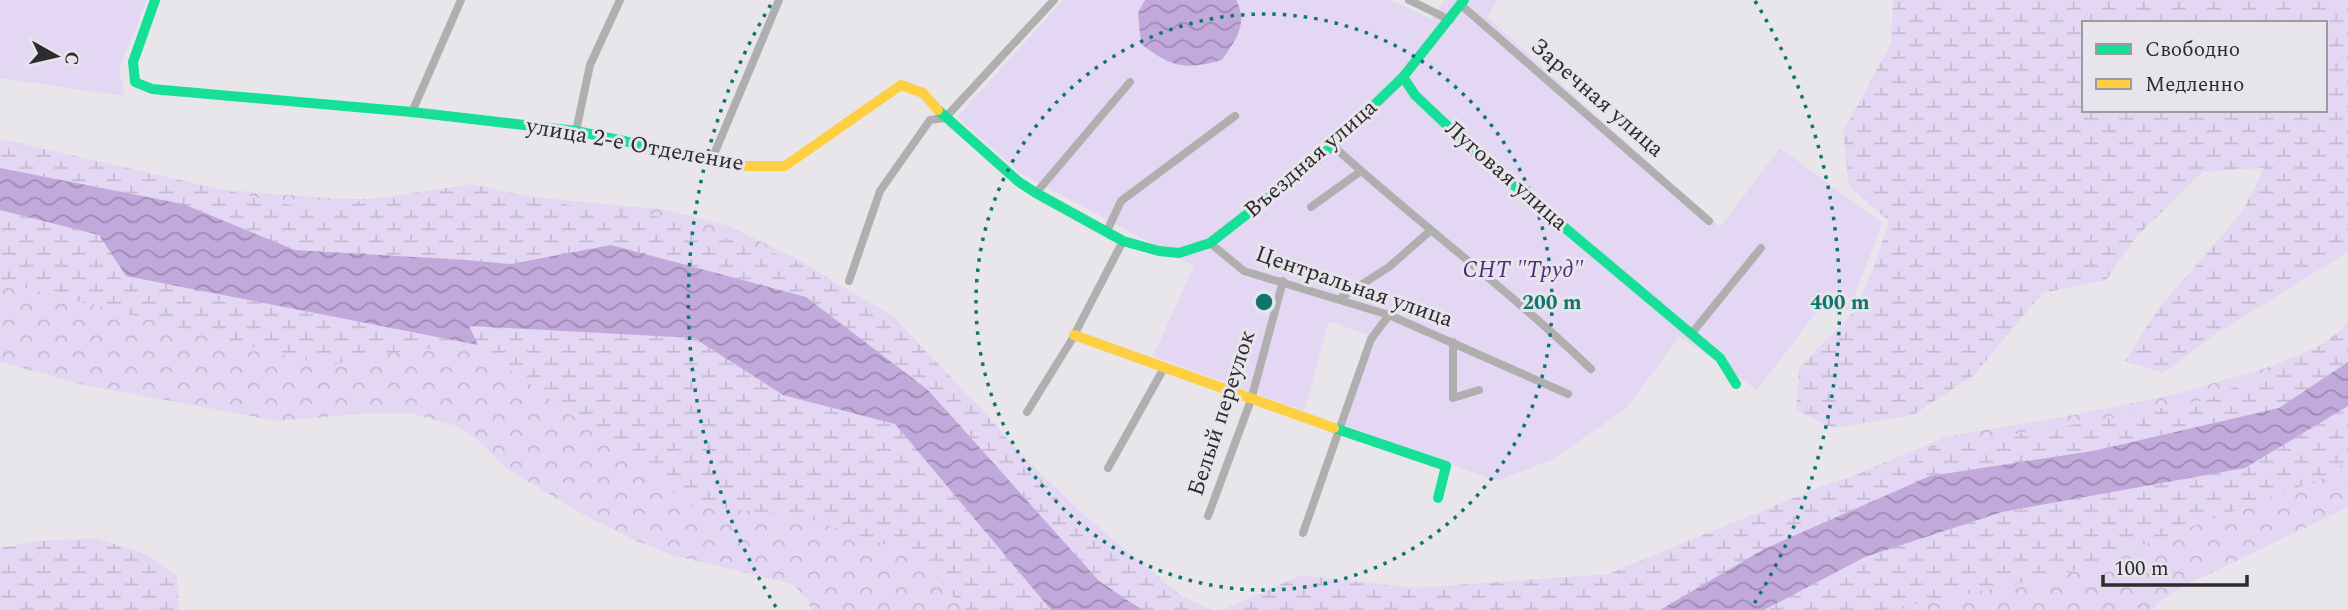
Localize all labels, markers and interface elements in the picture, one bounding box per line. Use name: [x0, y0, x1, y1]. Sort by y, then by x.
north arrow: [21, 21, 91, 91]
legend: [2082, 21, 2327, 112]
street label: Заречная улица: [1522, 30, 1672, 166]
text: Свободно: [2145, 34, 2240, 66]
text: С: [56, 49, 87, 67]
text: Медленно: [2145, 69, 2244, 101]
street label: Въездная улица: [1236, 91, 1386, 227]
street label: улица 2-е Отделение: [522, 108, 747, 181]
street label: Луговая улица: [1436, 112, 1576, 240]
street label: Центральная улица: [1250, 237, 1458, 337]
park label: СНТ "Труд": [1463, 253, 1584, 288]
text: 200 m: [1522, 287, 1582, 319]
text: 400 m: [1810, 287, 1870, 319]
centre of rings: [1252, 290, 1276, 314]
street label: Белый переулок: [1179, 325, 1265, 501]
scale bar: [2103, 544, 2246, 588]
text: 100 m: [2114, 553, 2169, 585]

